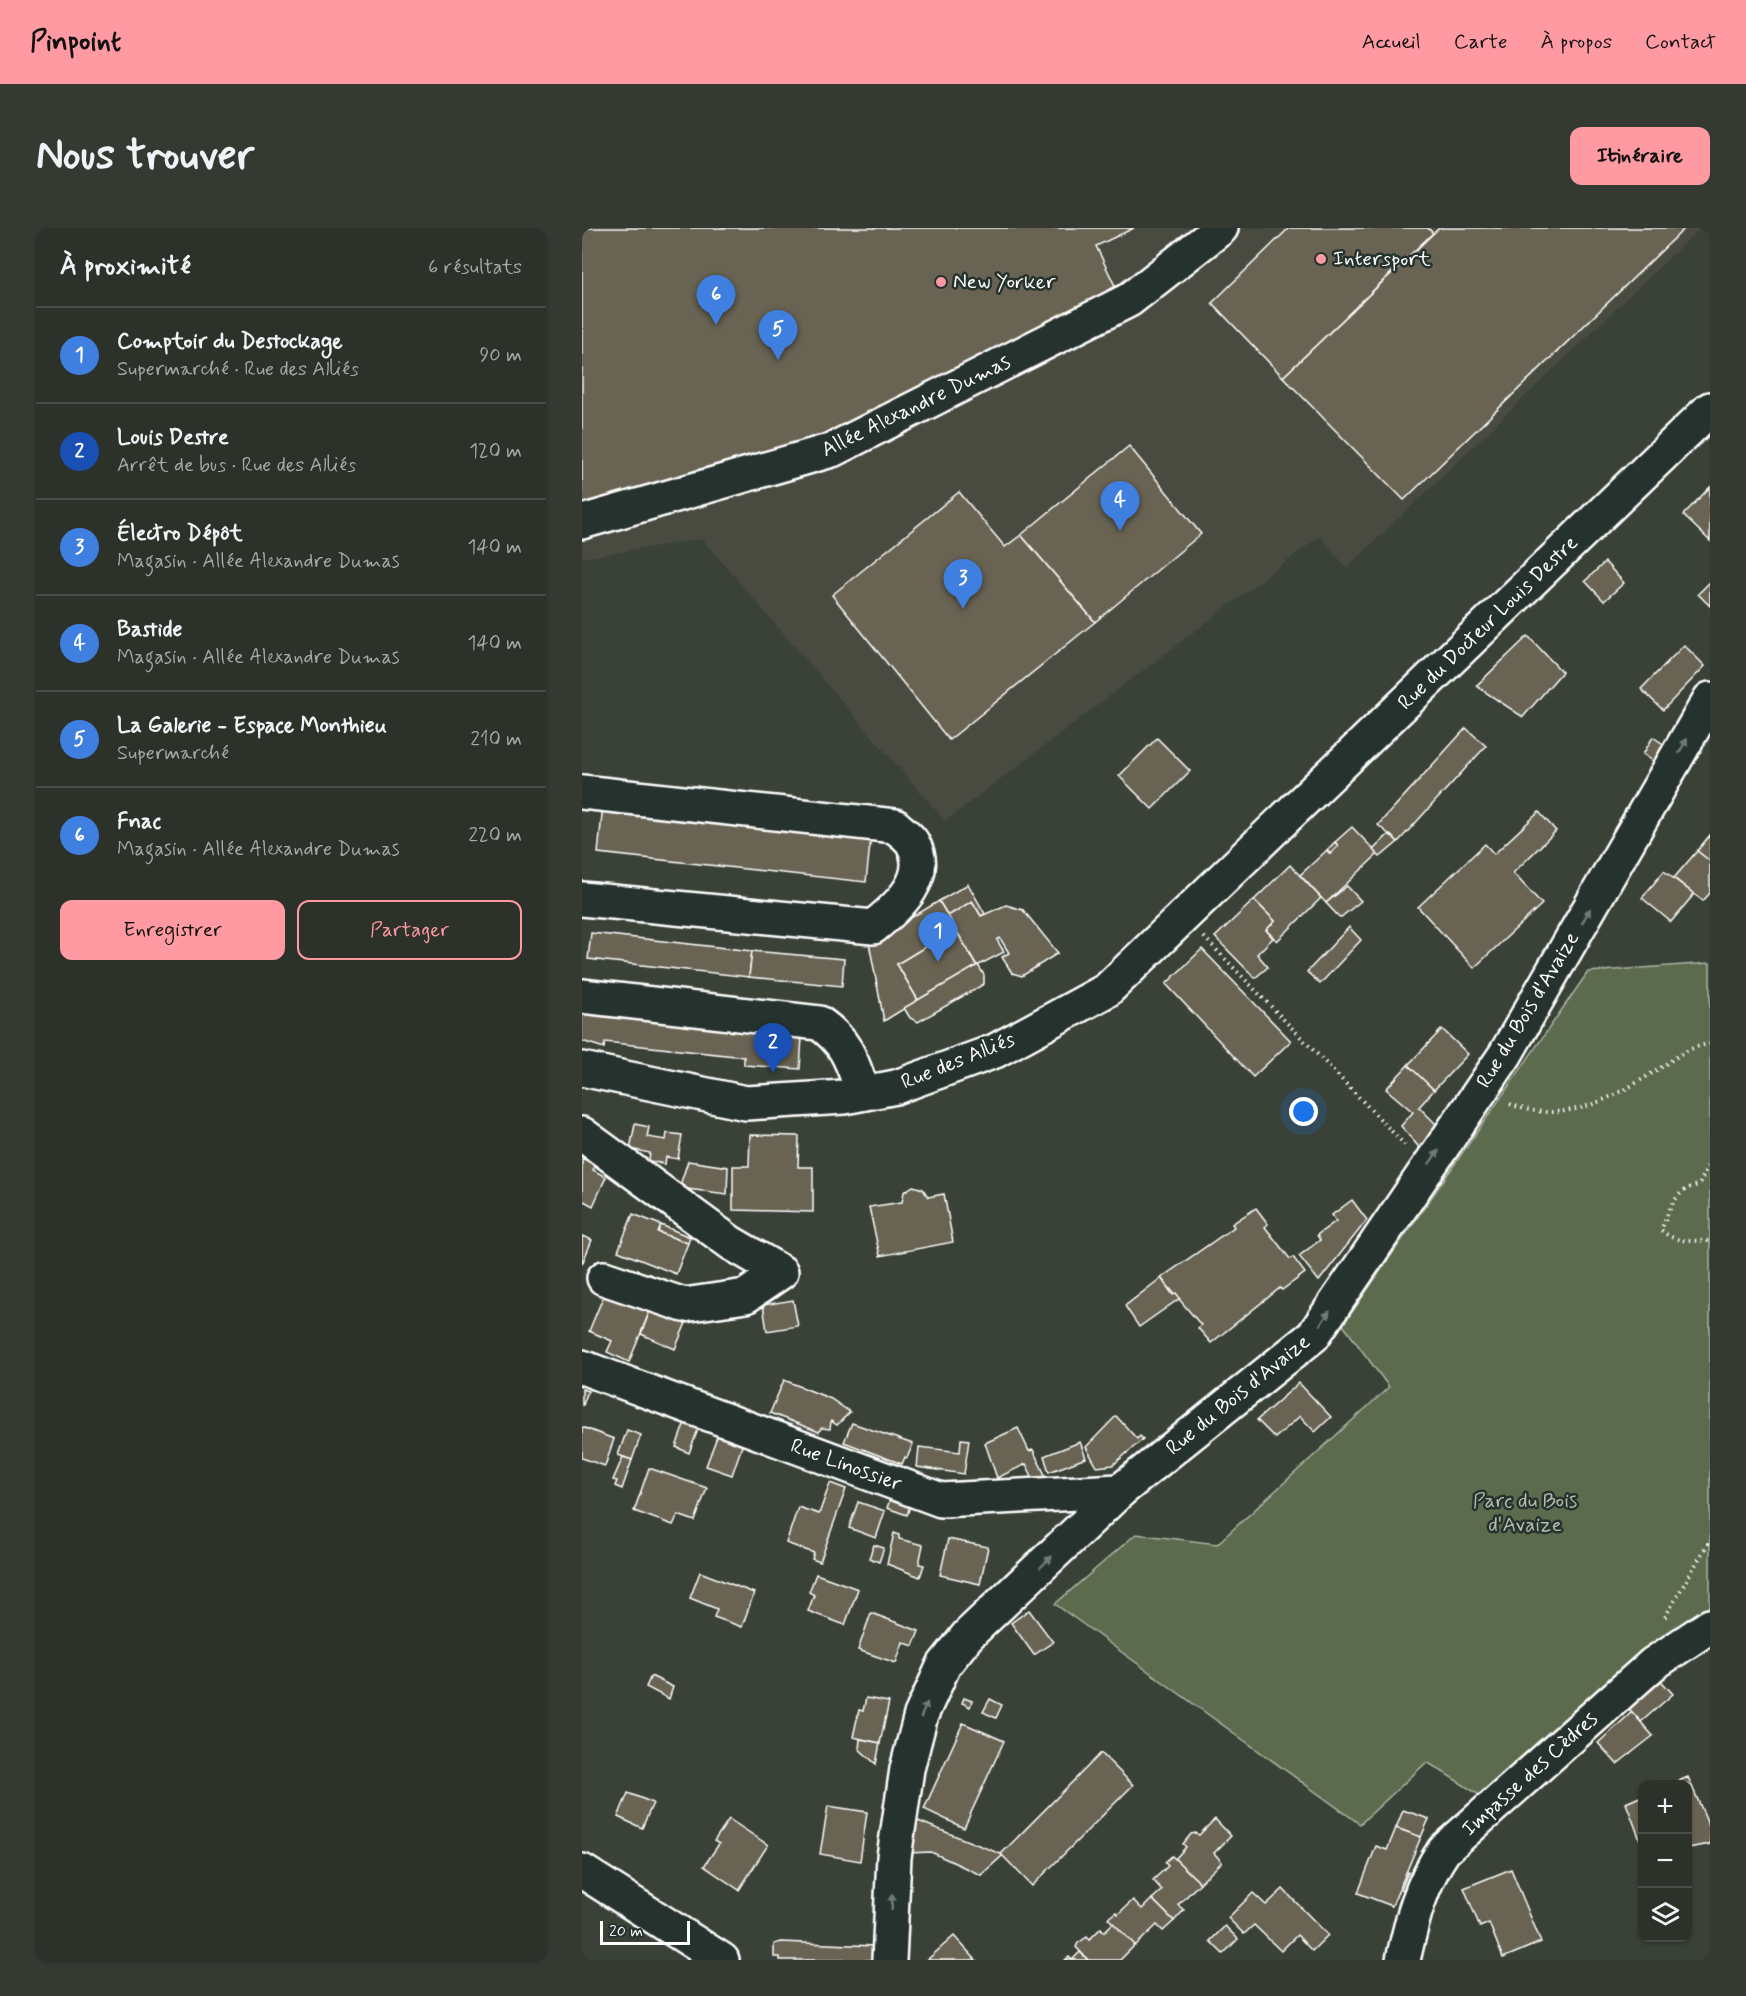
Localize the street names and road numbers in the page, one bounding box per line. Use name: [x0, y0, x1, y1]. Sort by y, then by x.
street label: Allée Alexandre Dumas: [817, 348, 1015, 464]
street label: Rue du Docteur Louis Destre: [1392, 529, 1584, 717]
street label: Rue du Bois d'Avaize: [1470, 927, 1586, 1093]
street label: Rue des Alliés: [897, 1026, 1019, 1096]
street label: Rue du Bois d'Avaize: [1160, 1328, 1316, 1462]
street label: Rue Linossier: [787, 1432, 906, 1498]
street label: Impasse des Cèdres: [1456, 1705, 1604, 1843]

